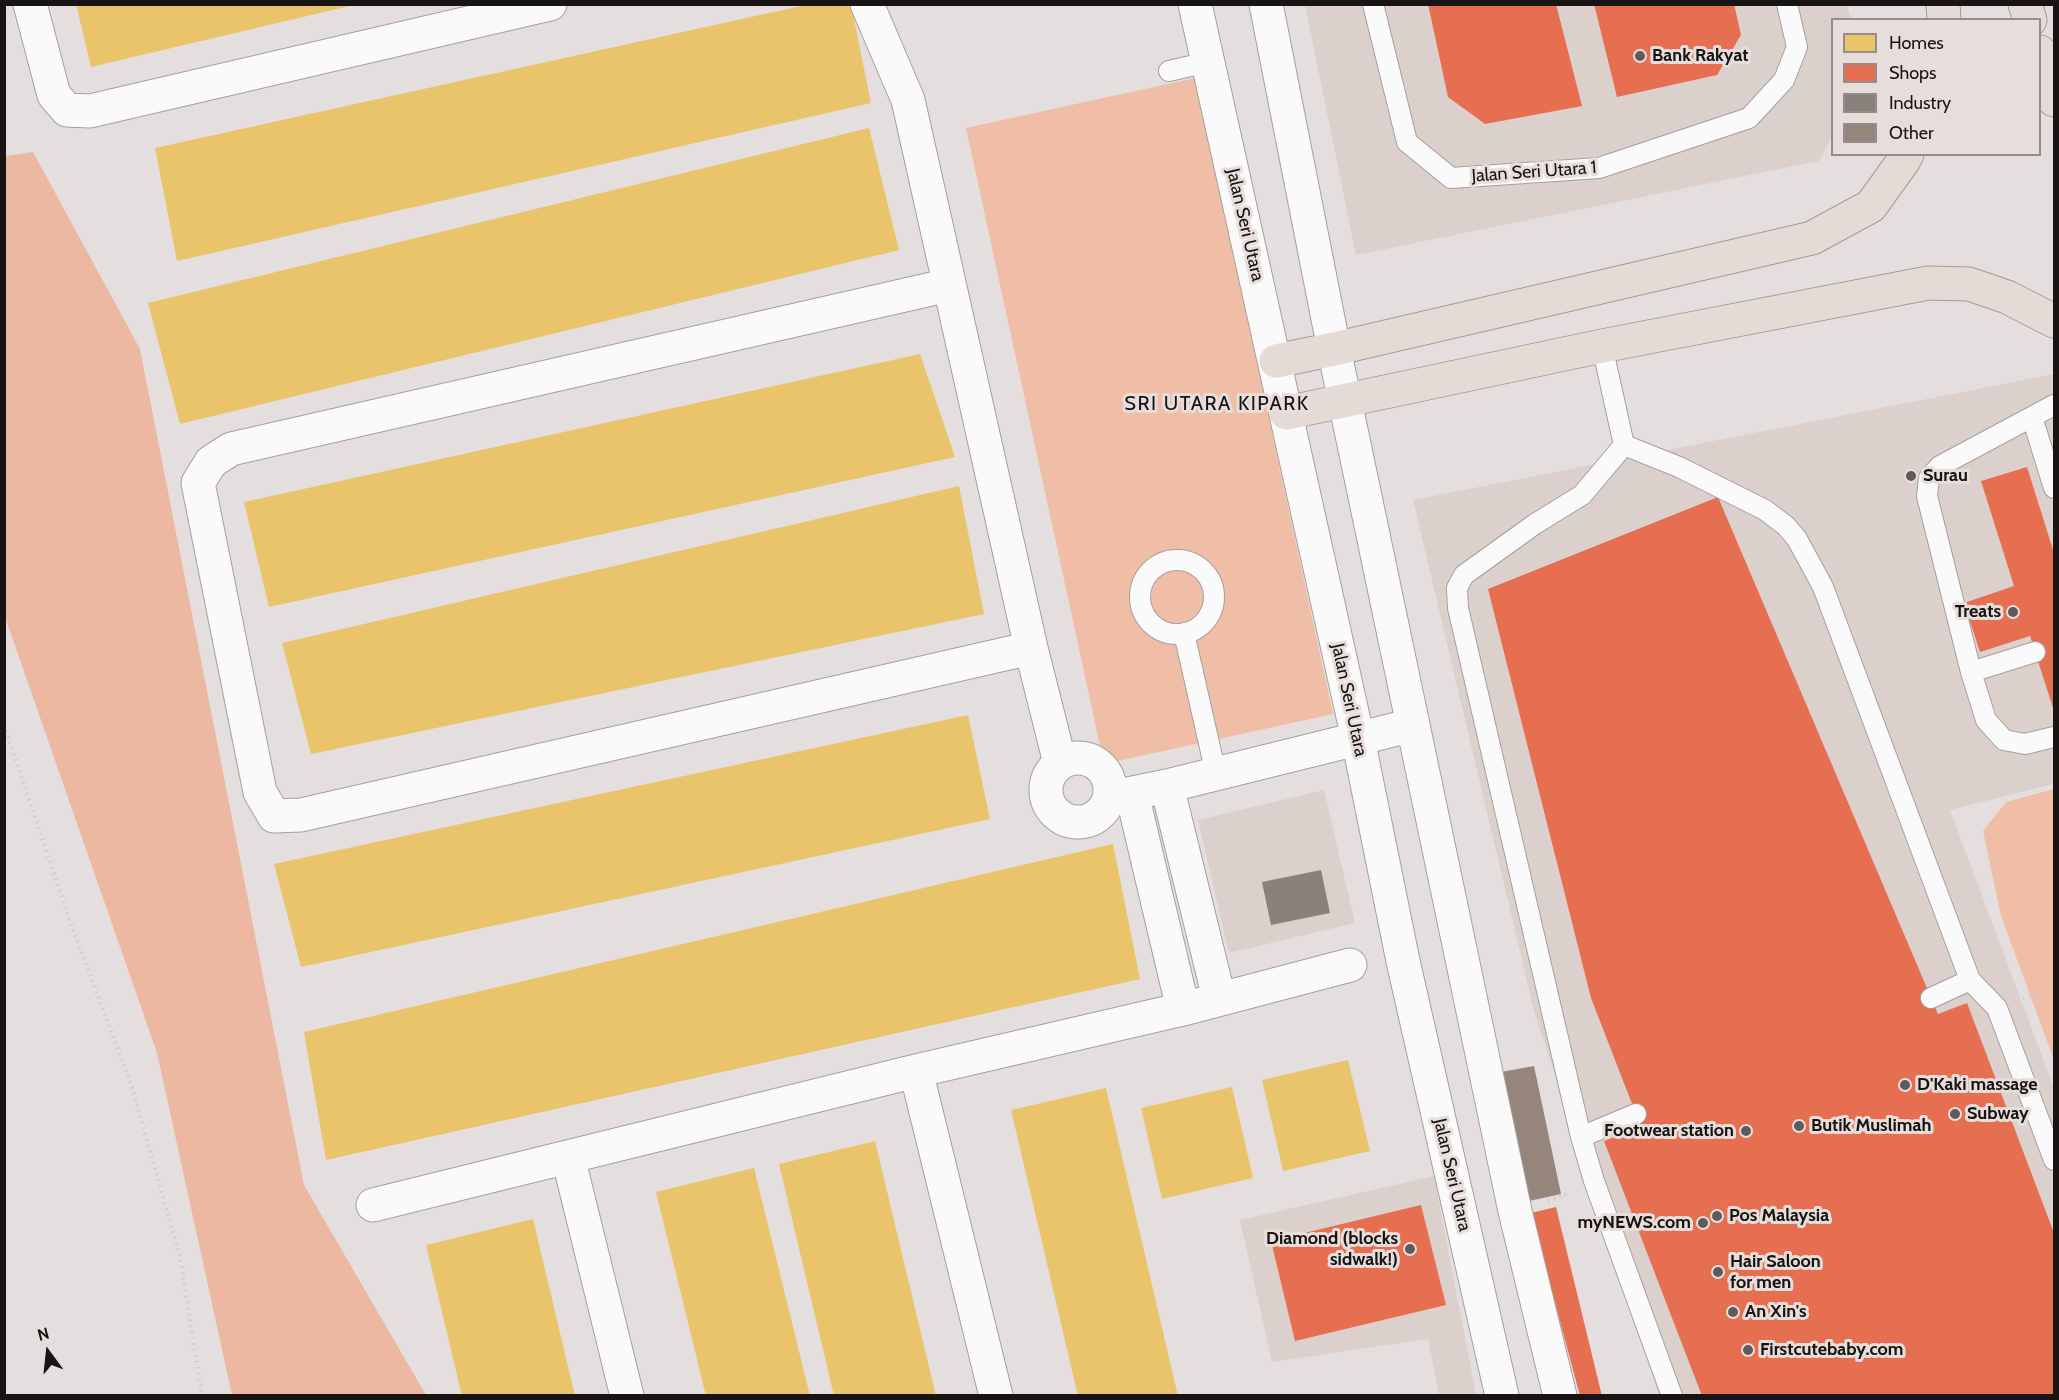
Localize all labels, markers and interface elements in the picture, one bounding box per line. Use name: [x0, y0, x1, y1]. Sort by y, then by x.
legend: [1831, 18, 2041, 156]
text: Homes: [1889, 32, 1944, 54]
place label: Bank Rakyat: [1652, 45, 1748, 67]
marker: Bank Rakyat: [1633, 49, 1647, 63]
text: Shops: [1889, 62, 1937, 84]
text: Industry: [1889, 92, 1951, 114]
text: Other: [1889, 122, 1934, 144]
street label: Jalan Seri Utara 1: [1471, 157, 1597, 187]
street label: Jalan Seri Utara: [1222, 166, 1268, 284]
district label: SRI UTARA KIPARK: [1124, 392, 1310, 416]
place label: Surau: [1923, 465, 1968, 487]
marker: Surau: [1904, 469, 1918, 483]
place label: Treats: [1955, 601, 2001, 623]
marker: Treats: [2006, 605, 2020, 619]
street label: Jalan Seri Utara: [1326, 641, 1372, 759]
place label: D'Kaki massage: [1917, 1074, 2038, 1096]
marker: D'Kaki massage: [1898, 1078, 1912, 1092]
place label: Subway: [1967, 1103, 2029, 1125]
marker: Subway: [1948, 1107, 1962, 1121]
place label: Butik Muslimah: [1811, 1115, 1931, 1137]
street label: Jalan Seri Utara: [1429, 1116, 1475, 1234]
marker: Butik Muslimah: [1792, 1119, 1806, 1133]
place label: Footwear station: [1604, 1120, 1734, 1142]
marker: Footwear station: [1739, 1124, 1753, 1138]
place label: Pos Malaysia: [1729, 1205, 1829, 1227]
marker: Pos Malaysia: [1710, 1209, 1724, 1223]
place label: myNEWS.com: [1577, 1212, 1691, 1234]
marker: myNEWS.com: [1696, 1216, 1710, 1230]
place label: Diamond (blocks sidwalk!): [1266, 1228, 1398, 1270]
marker: Diamond (blocks sidwalk!): [1403, 1242, 1417, 1256]
place label: Hair Saloon for men: [1730, 1251, 1821, 1294]
marker: Hair Saloon for men: [1711, 1265, 1725, 1279]
place label: An Xin's: [1745, 1301, 1807, 1323]
marker: An Xin's: [1726, 1305, 1740, 1319]
north arrow: [18, 1322, 78, 1382]
text: N: [35, 1323, 51, 1345]
place label: Firstcutebaby.com: [1760, 1339, 1903, 1361]
marker: Firstcutebaby.com: [1741, 1343, 1755, 1357]

